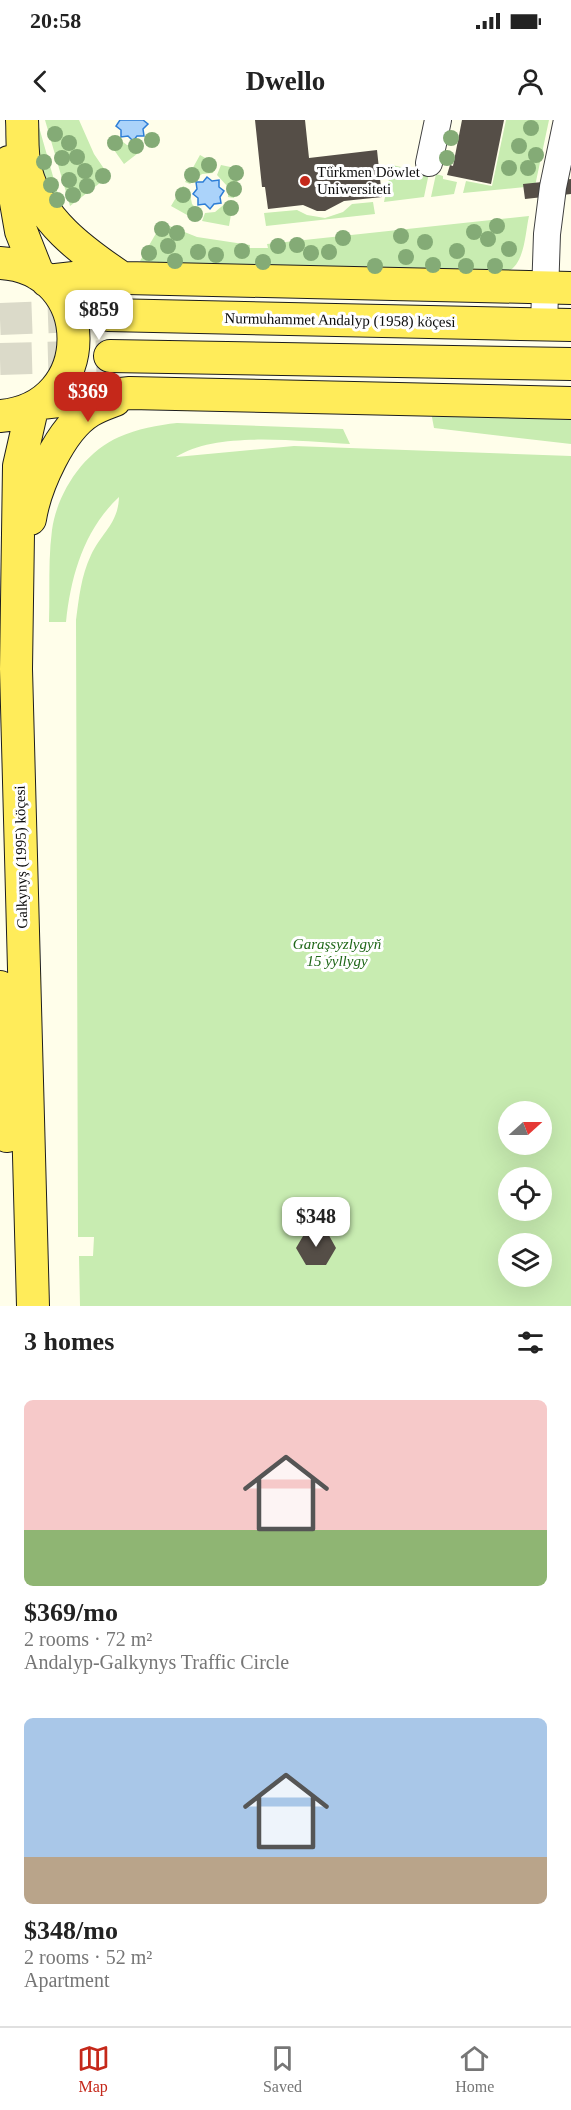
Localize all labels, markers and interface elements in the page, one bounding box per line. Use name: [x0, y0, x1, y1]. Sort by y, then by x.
text: 20:58: [30, 8, 81, 33]
icon: back: [24, 65, 57, 98]
icon: person: [514, 65, 547, 98]
text: Dwello: [246, 66, 325, 96]
place label: Türkmen Döwlet Uniwersiteti: [317, 164, 421, 197]
marker: Türkmen Döwlet Uniwersiteti: [298, 174, 312, 188]
pin: $859: [63, 290, 135, 341]
text: $859: [79, 298, 119, 320]
street label: Nurmuhammet Andalyp (1958) köçesi: [224, 310, 456, 331]
pin: $369: [52, 372, 124, 423]
text: $369: [68, 380, 108, 402]
street label: Galkynyş (1995) köçesi: [12, 785, 31, 929]
park label: Garaşsyzlygyň 15 ýyllygy: [293, 936, 382, 969]
north arrow: [498, 1101, 552, 1155]
map controls: [498, 1101, 552, 1287]
button: locate: [498, 1167, 552, 1221]
pin: $348: [280, 1197, 352, 1248]
text: $348: [296, 1205, 336, 1227]
button: layers: [498, 1233, 552, 1287]
icon: filters: [514, 1326, 547, 1359]
text: 3 homes: [24, 1327, 114, 1356]
icon: home: [232, 1439, 340, 1547]
text: $369/mo: [24, 1598, 118, 1627]
text: 2 rooms · 72 m²: [24, 1628, 152, 1650]
text: Andalyp-Galkynys Traffic Circle: [24, 1651, 289, 1673]
icon: home: [232, 1757, 340, 1865]
text: $348/mo: [24, 1916, 118, 1945]
text: 2 rooms · 52 m²: [24, 1946, 152, 1968]
text: Apartment: [24, 1969, 110, 1991]
tab: Map: [77, 2042, 110, 2096]
tab: Saved: [263, 2042, 302, 2096]
tab: Home: [455, 2042, 494, 2096]

